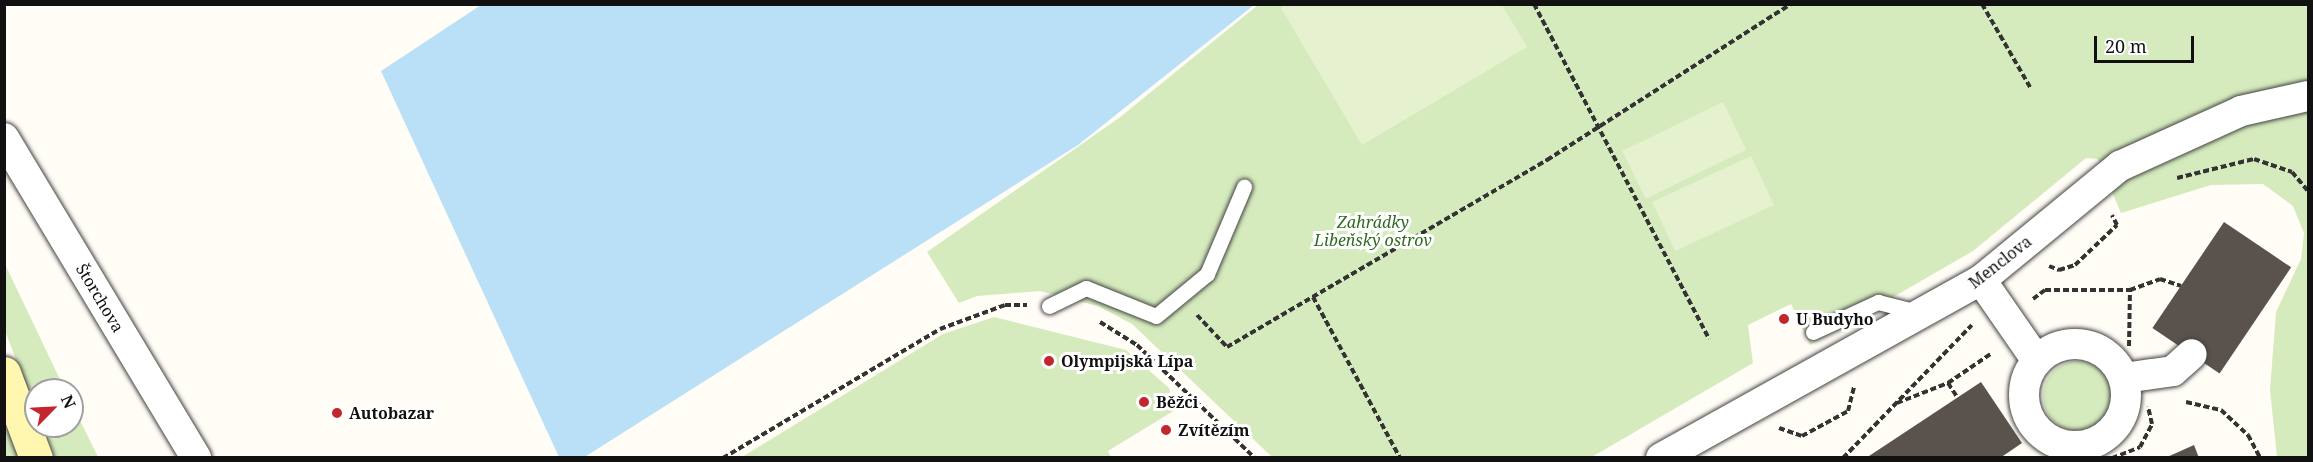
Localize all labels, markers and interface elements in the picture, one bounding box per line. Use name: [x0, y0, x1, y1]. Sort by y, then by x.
scale bar: [2097, 24, 2198, 62]
text: 20 m: [2105, 34, 2147, 58]
park label: Zahrádky Libeňský ostrov: [1314, 212, 1432, 250]
street label: Menclova: [1965, 232, 2035, 292]
street label: Štorchova: [72, 260, 128, 336]
place label: U Budyho: [1796, 309, 1874, 329]
marker: U Budyho: [1777, 312, 1791, 326]
place label: Olympijská Lípa: [1061, 351, 1193, 371]
marker: Olympijská Lípa: [1042, 354, 1056, 368]
north arrow: [24, 378, 84, 438]
text: N: [56, 391, 81, 412]
place label: Běžci: [1156, 392, 1198, 412]
marker: Běžci: [1137, 395, 1151, 409]
place label: Autobazar: [349, 403, 434, 423]
marker: Autobazar: [330, 406, 344, 420]
place label: Zvítězím: [1178, 420, 1250, 440]
marker: Zvítězím: [1159, 423, 1173, 437]

